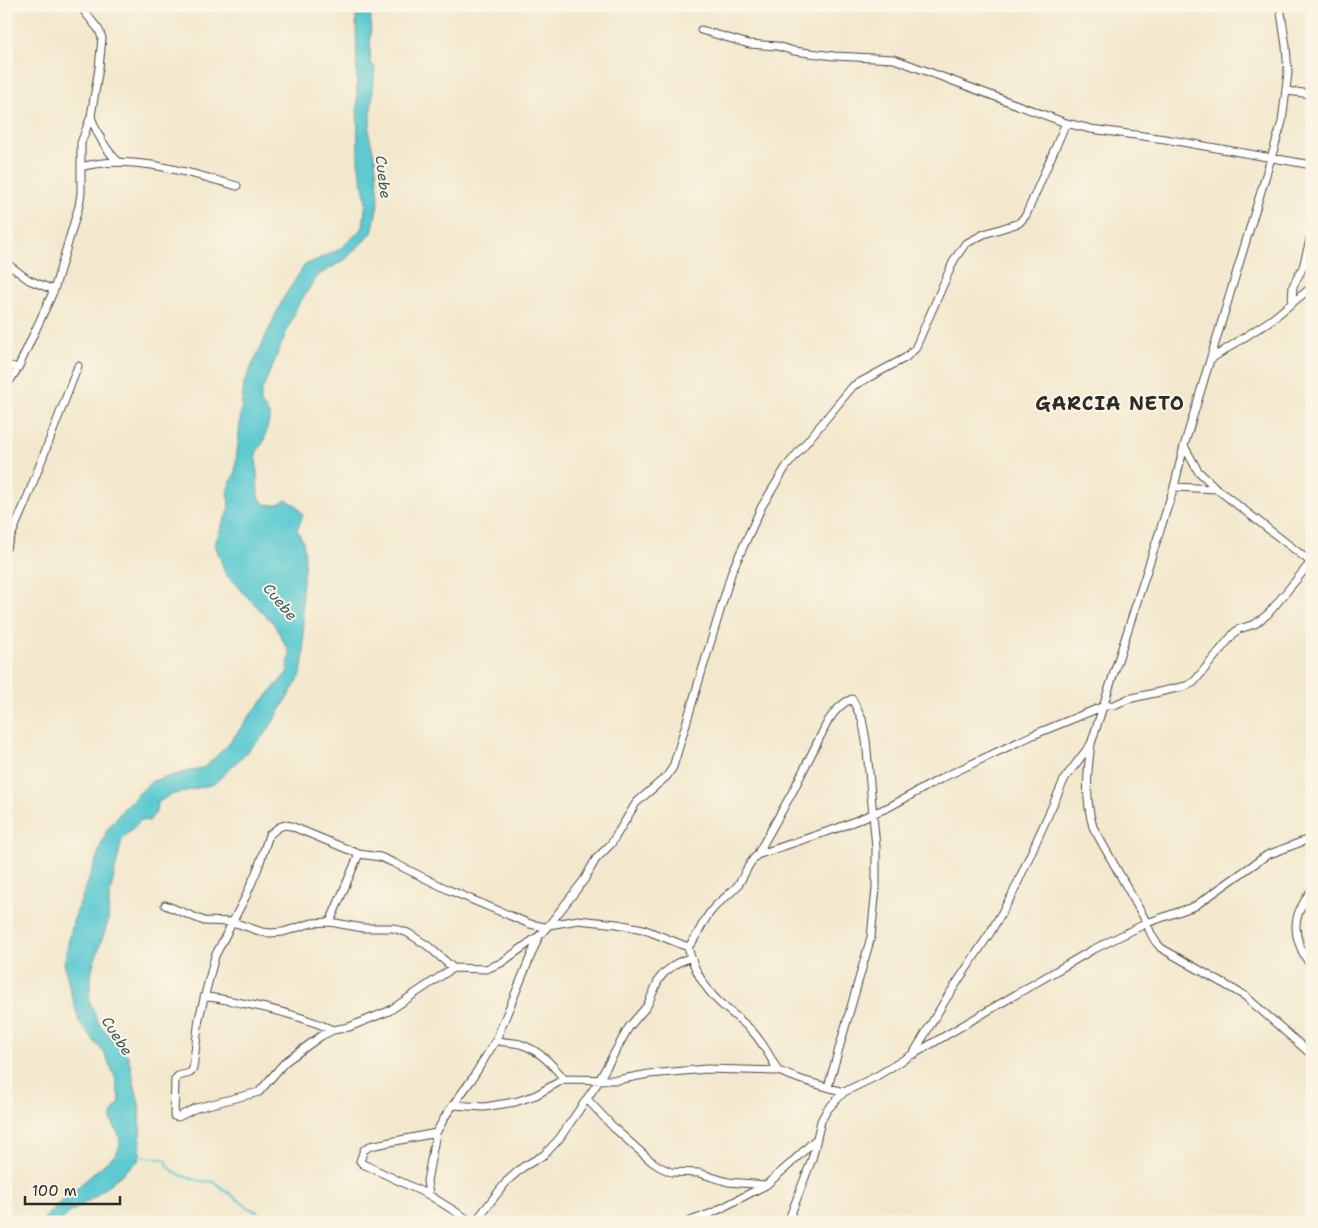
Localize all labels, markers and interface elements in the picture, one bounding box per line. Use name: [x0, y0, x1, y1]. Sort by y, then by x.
water label: Cuebe: [370, 154, 396, 200]
district label: GARCIA NETO: [1035, 391, 1185, 416]
water label: Cuebe: [258, 579, 302, 625]
water label: Cuebe: [97, 1012, 137, 1060]
scale bar: [25, 1173, 120, 1205]
text: 100 m: [32, 1181, 77, 1201]

